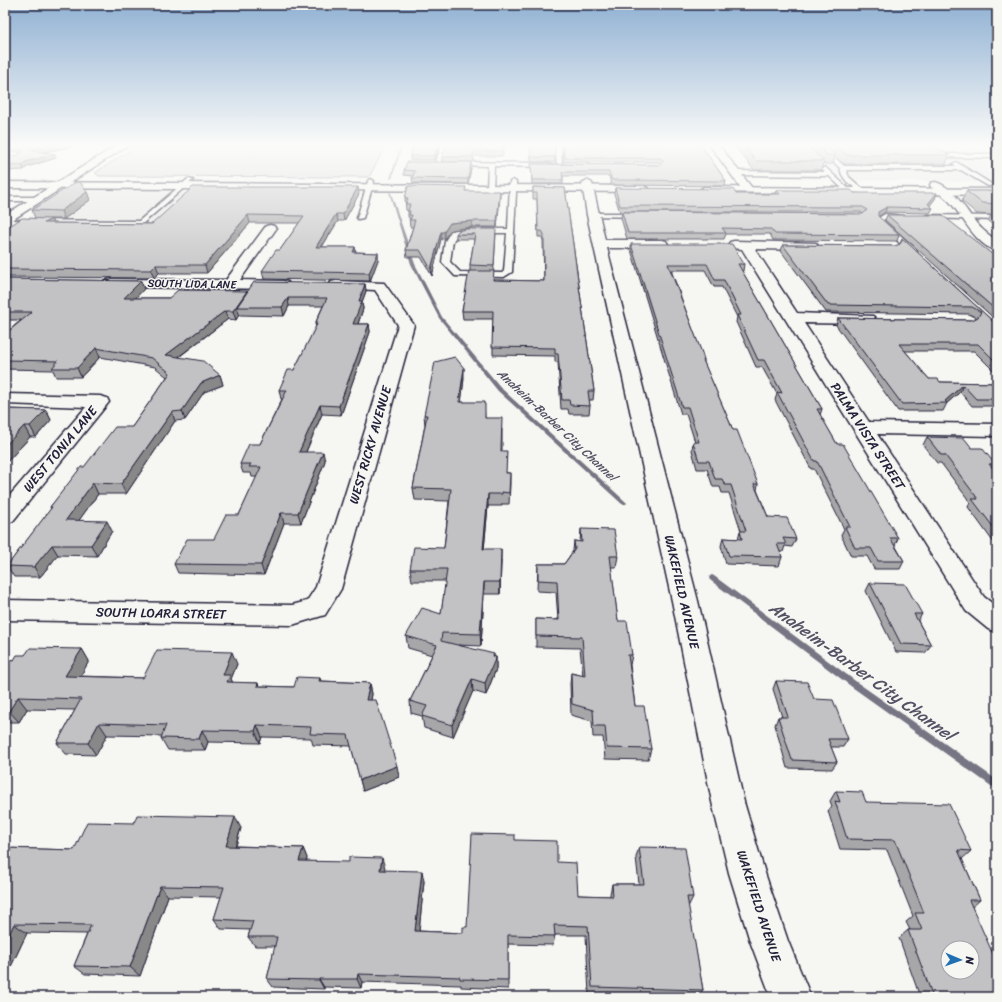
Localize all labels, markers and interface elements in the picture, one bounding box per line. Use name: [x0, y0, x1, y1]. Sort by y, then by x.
street label: SOUTH LIDA LANE: [147, 274, 237, 294]
water label: Anaheim-Barber City Channel: [491, 362, 624, 489]
street label: PALMA VISTA STREET: [824, 377, 912, 495]
street label: WEST RICKY AVENUE: [342, 382, 398, 507]
street label: WEST TONIA LANE: [17, 400, 104, 497]
street label: WAKEFIELD AVENUE: [658, 533, 706, 652]
water label: Anaheim-Barber City Channel: [762, 593, 965, 751]
street label: SOUTH LOARA STREET: [96, 600, 228, 626]
street label: WAKEFIELD AVENUE: [730, 847, 788, 966]
north arrow: [940, 940, 980, 980]
text: N: [960, 955, 979, 965]

